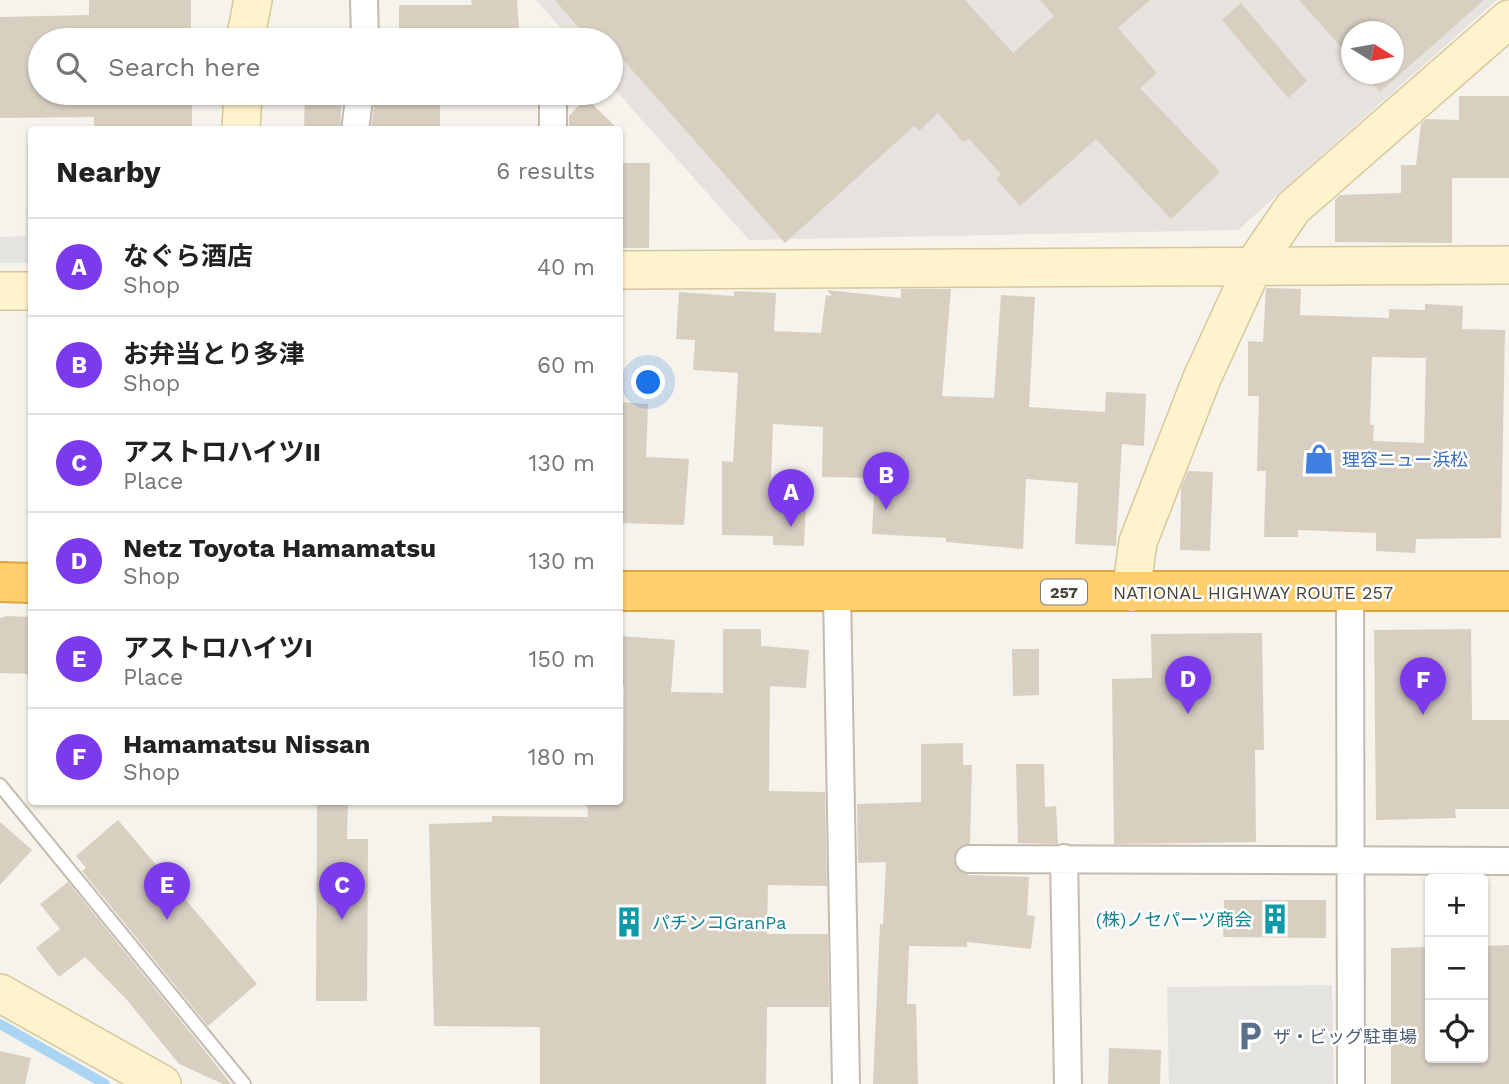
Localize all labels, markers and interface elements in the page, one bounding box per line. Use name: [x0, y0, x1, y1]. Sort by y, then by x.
north arrow: [1341, 21, 1404, 84]
search box: [28, 28, 623, 105]
icon: search: [52, 48, 90, 86]
text: Search here: [108, 52, 260, 82]
text: Nearby: [56, 154, 161, 189]
text: 6 results: [496, 158, 595, 185]
text: なぐら酒店: [123, 241, 253, 271]
text: A: [71, 254, 87, 281]
text: 40 m: [537, 254, 595, 281]
text: Shop: [123, 272, 180, 299]
text: お弁当とり多津: [123, 339, 305, 369]
text: B: [71, 352, 87, 379]
text: 60 m: [537, 352, 595, 379]
your location: [631, 365, 665, 399]
text: Shop: [123, 370, 180, 397]
text: アストロハイツII: [123, 437, 321, 467]
shop icon: 理容ニュー浜松: [1302, 442, 1336, 476]
place label: 理容ニュー浜松: [1342, 449, 1468, 470]
text: C: [71, 450, 87, 477]
text: 130 m: [529, 450, 595, 477]
pin: B: [863, 452, 909, 510]
text: Place: [123, 468, 183, 495]
pin: A: [768, 469, 814, 527]
text: Netz Toyota Hamamatsu: [123, 533, 436, 563]
text: D: [71, 548, 87, 575]
text: 130 m: [529, 548, 595, 575]
text: Shop: [123, 563, 180, 590]
road number: 257: [1041, 580, 1087, 604]
street label: NATIONAL HIGHWAY ROUTE 257: [1113, 582, 1393, 603]
text: アストロハイツI: [123, 633, 313, 663]
text: E: [72, 646, 86, 673]
text: 150 m: [529, 646, 595, 673]
pin: D: [1165, 656, 1211, 714]
pin: F: [1400, 657, 1446, 715]
text: Place: [123, 664, 183, 691]
text: Hamamatsu Nissan: [123, 729, 370, 759]
text: F: [72, 744, 86, 771]
text: 180 m: [528, 744, 595, 771]
text: Shop: [123, 759, 180, 786]
pin: E: [144, 862, 190, 920]
pin: C: [319, 862, 365, 920]
map controls: [1425, 874, 1488, 1063]
button: +: [1425, 874, 1488, 937]
building icon: (株)ノセパーツ商会: [1258, 902, 1292, 936]
building icon: パチンコGranPa: [612, 905, 646, 939]
place label: (株)ノセパーツ商会: [1096, 909, 1252, 930]
place label: パチンコGranPa: [652, 912, 787, 933]
button: −: [1425, 937, 1488, 1000]
button: locate: [1425, 1000, 1488, 1063]
parking icon: ザ・ビッグ駐車場: [1233, 1019, 1267, 1053]
place label: ザ・ビッグ駐車場: [1273, 1026, 1417, 1047]

